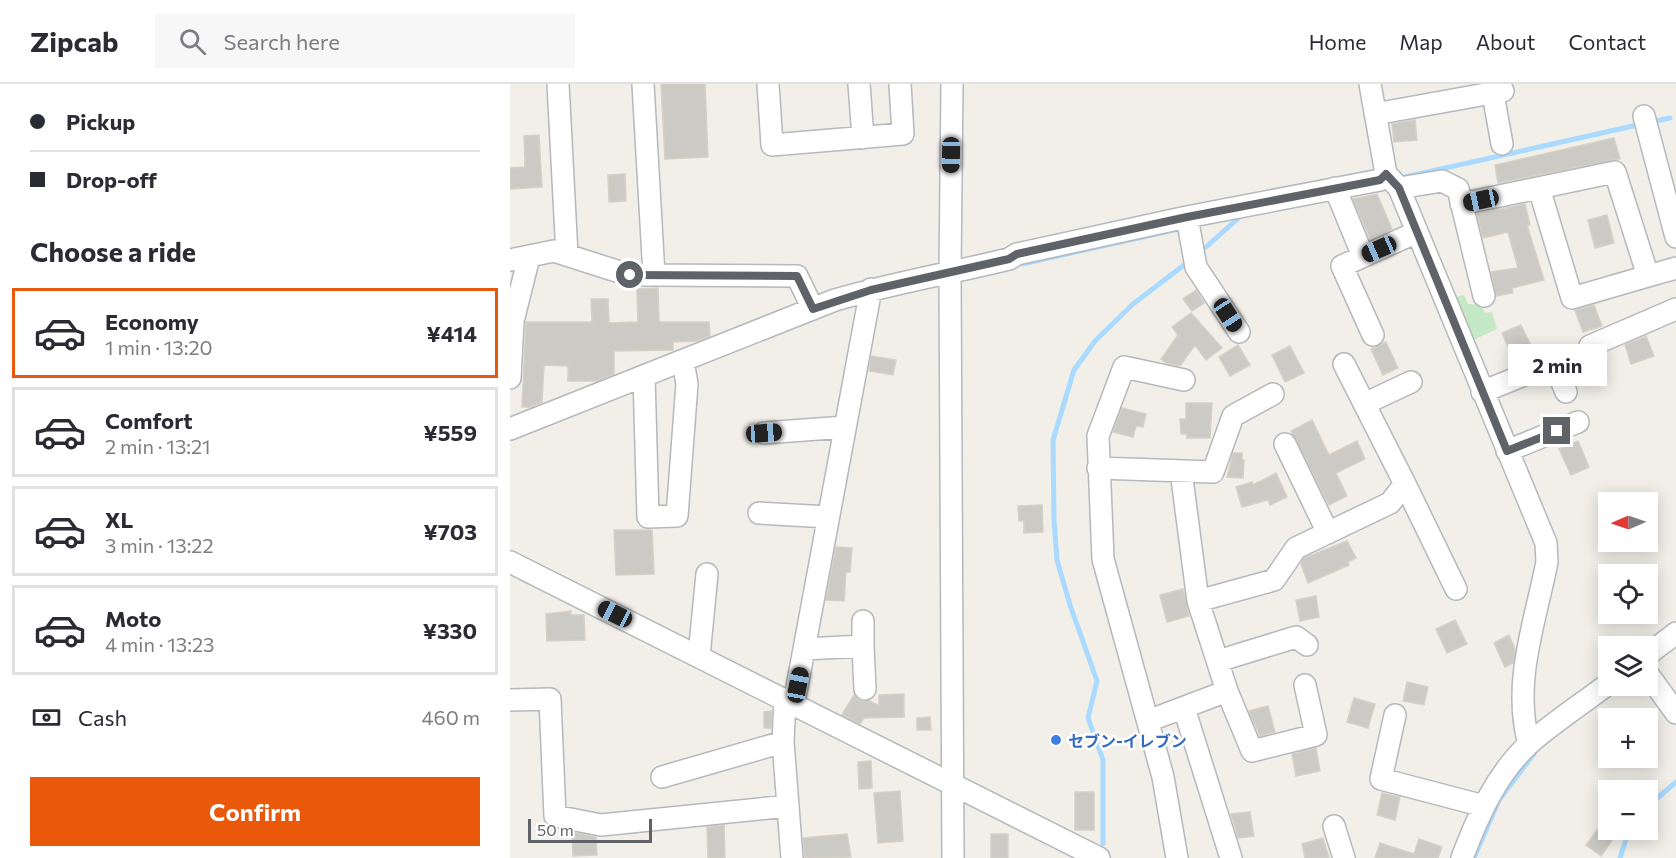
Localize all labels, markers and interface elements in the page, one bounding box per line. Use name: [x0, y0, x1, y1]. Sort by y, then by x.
search box: [155, 14, 575, 68]
text: Zipcab: [30, 24, 119, 58]
icon: search: [176, 25, 209, 58]
text: Search here: [224, 28, 340, 55]
text: Home: [1309, 29, 1366, 54]
text: Map: [1399, 29, 1443, 54]
text: About: [1476, 29, 1535, 54]
text: Contact: [1568, 29, 1646, 54]
text: Pickup: [66, 108, 135, 135]
car: [942, 137, 960, 173]
text: Drop-off: [66, 166, 157, 193]
car: [1462, 187, 1500, 213]
car: [1359, 233, 1399, 265]
text: Choose a ride: [30, 235, 196, 268]
route start: [616, 261, 643, 288]
car: [1211, 295, 1245, 335]
icon: car: [33, 306, 87, 360]
text: Economy: [105, 308, 199, 335]
text: ¥414: [426, 320, 477, 347]
text: 1 min · 13:20: [105, 335, 213, 359]
callout: 2 min: [1508, 344, 1606, 386]
text: 2 min: [1533, 353, 1582, 377]
icon: car: [33, 405, 87, 459]
text: Comfort: [105, 407, 193, 434]
route end: [1543, 417, 1570, 444]
text: ¥559: [423, 419, 477, 446]
car: [745, 423, 783, 443]
text: 2 min · 13:21: [105, 434, 211, 458]
north arrow: [1598, 492, 1658, 552]
map controls: [1598, 492, 1658, 840]
icon: car: [33, 504, 87, 558]
text: XL: [105, 506, 133, 533]
text: ¥703: [423, 518, 477, 545]
text: 3 min · 13:22: [105, 533, 214, 557]
button: locate: [1598, 564, 1658, 624]
car: [595, 598, 635, 630]
icon: car: [33, 603, 87, 657]
text: Moto: [105, 605, 161, 632]
text: ¥330: [423, 617, 477, 644]
text: 4 min · 13:23: [105, 632, 214, 656]
button: layers: [1598, 636, 1658, 696]
car: [786, 666, 810, 704]
icon: cash: [30, 701, 63, 734]
text: Cash: [78, 704, 127, 731]
text: 460 m: [422, 705, 480, 729]
button: +: [1598, 708, 1658, 768]
place label: セブン-イレブン: [1068, 731, 1187, 750]
marker: セブン-イレブン: [1049, 733, 1063, 747]
button: Confirm: [30, 777, 480, 846]
button: −: [1598, 780, 1658, 840]
scale bar: [528, 816, 652, 844]
text: 50 m: [537, 820, 574, 839]

